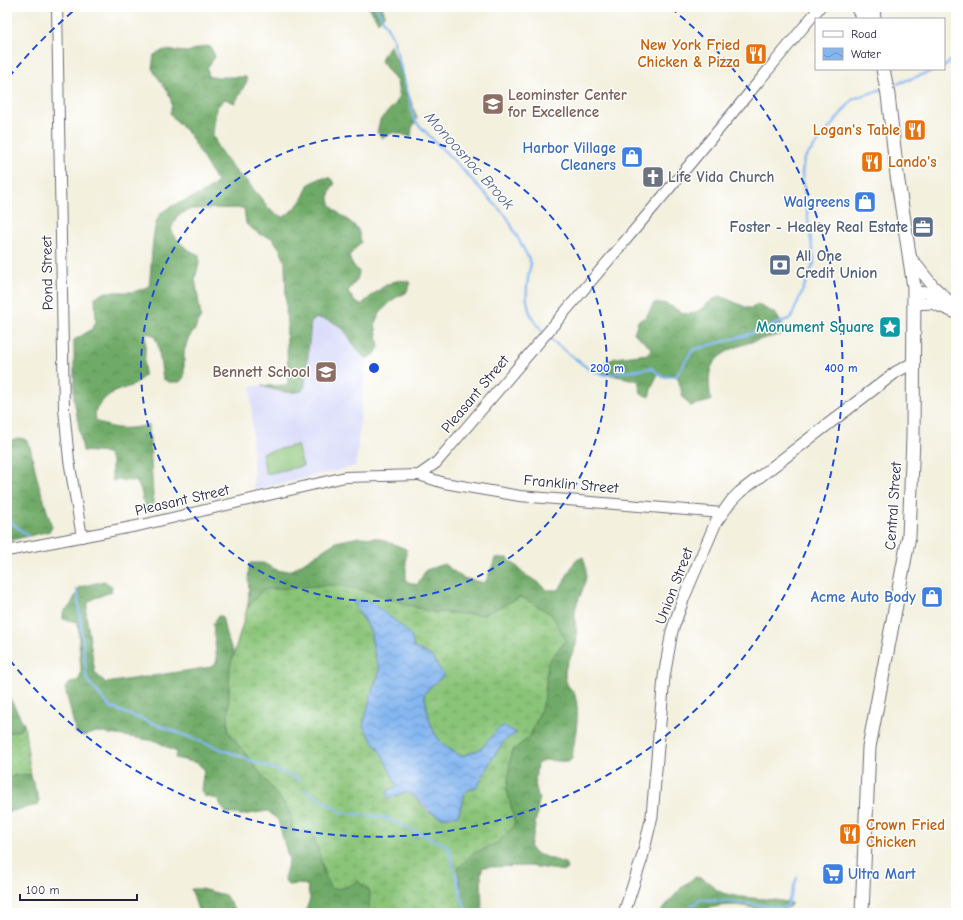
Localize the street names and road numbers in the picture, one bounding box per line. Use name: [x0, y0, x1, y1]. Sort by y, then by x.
street label: Pond Street: [37, 235, 57, 310]
street label: Pleasant Street: [437, 351, 513, 437]
street label: Central Street: [881, 460, 905, 551]
street label: Franklin Street: [523, 471, 620, 497]
street label: Pleasant Street: [133, 480, 232, 520]
street label: Union Street: [651, 544, 697, 627]

